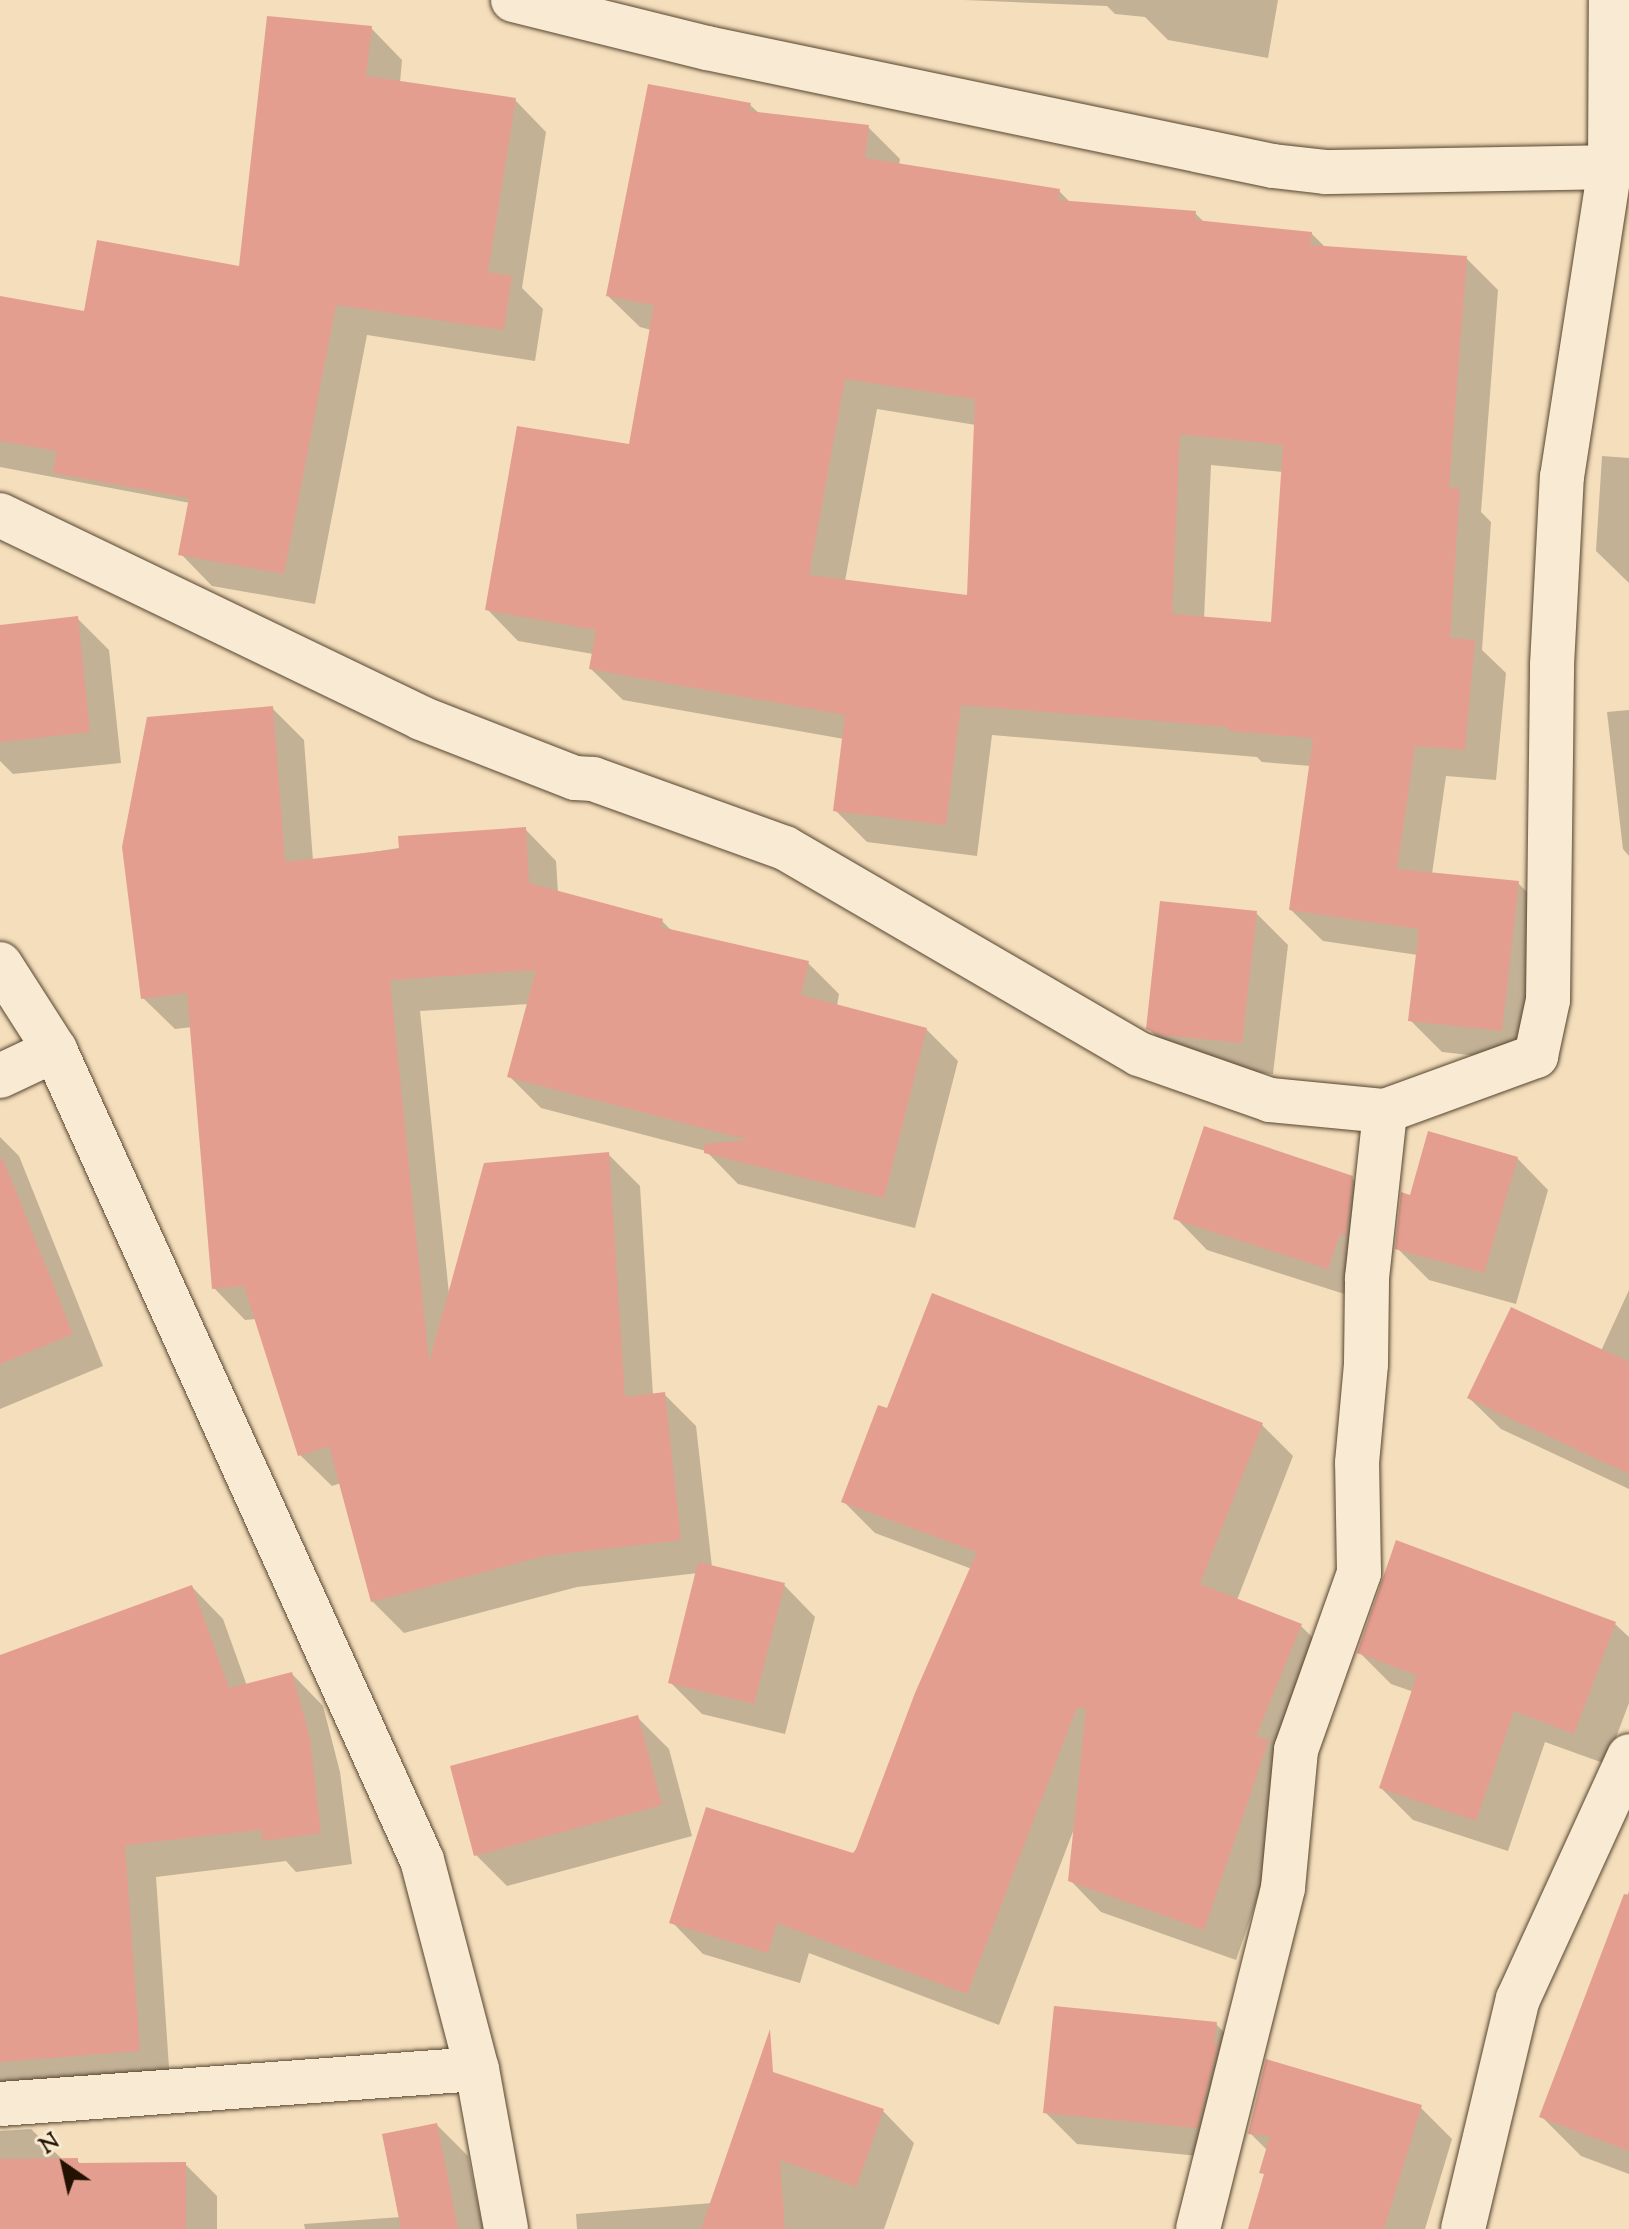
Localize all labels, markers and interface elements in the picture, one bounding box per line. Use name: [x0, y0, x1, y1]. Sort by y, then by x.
north arrow: [24, 2125, 104, 2205]
text: N: [34, 2127, 67, 2163]

